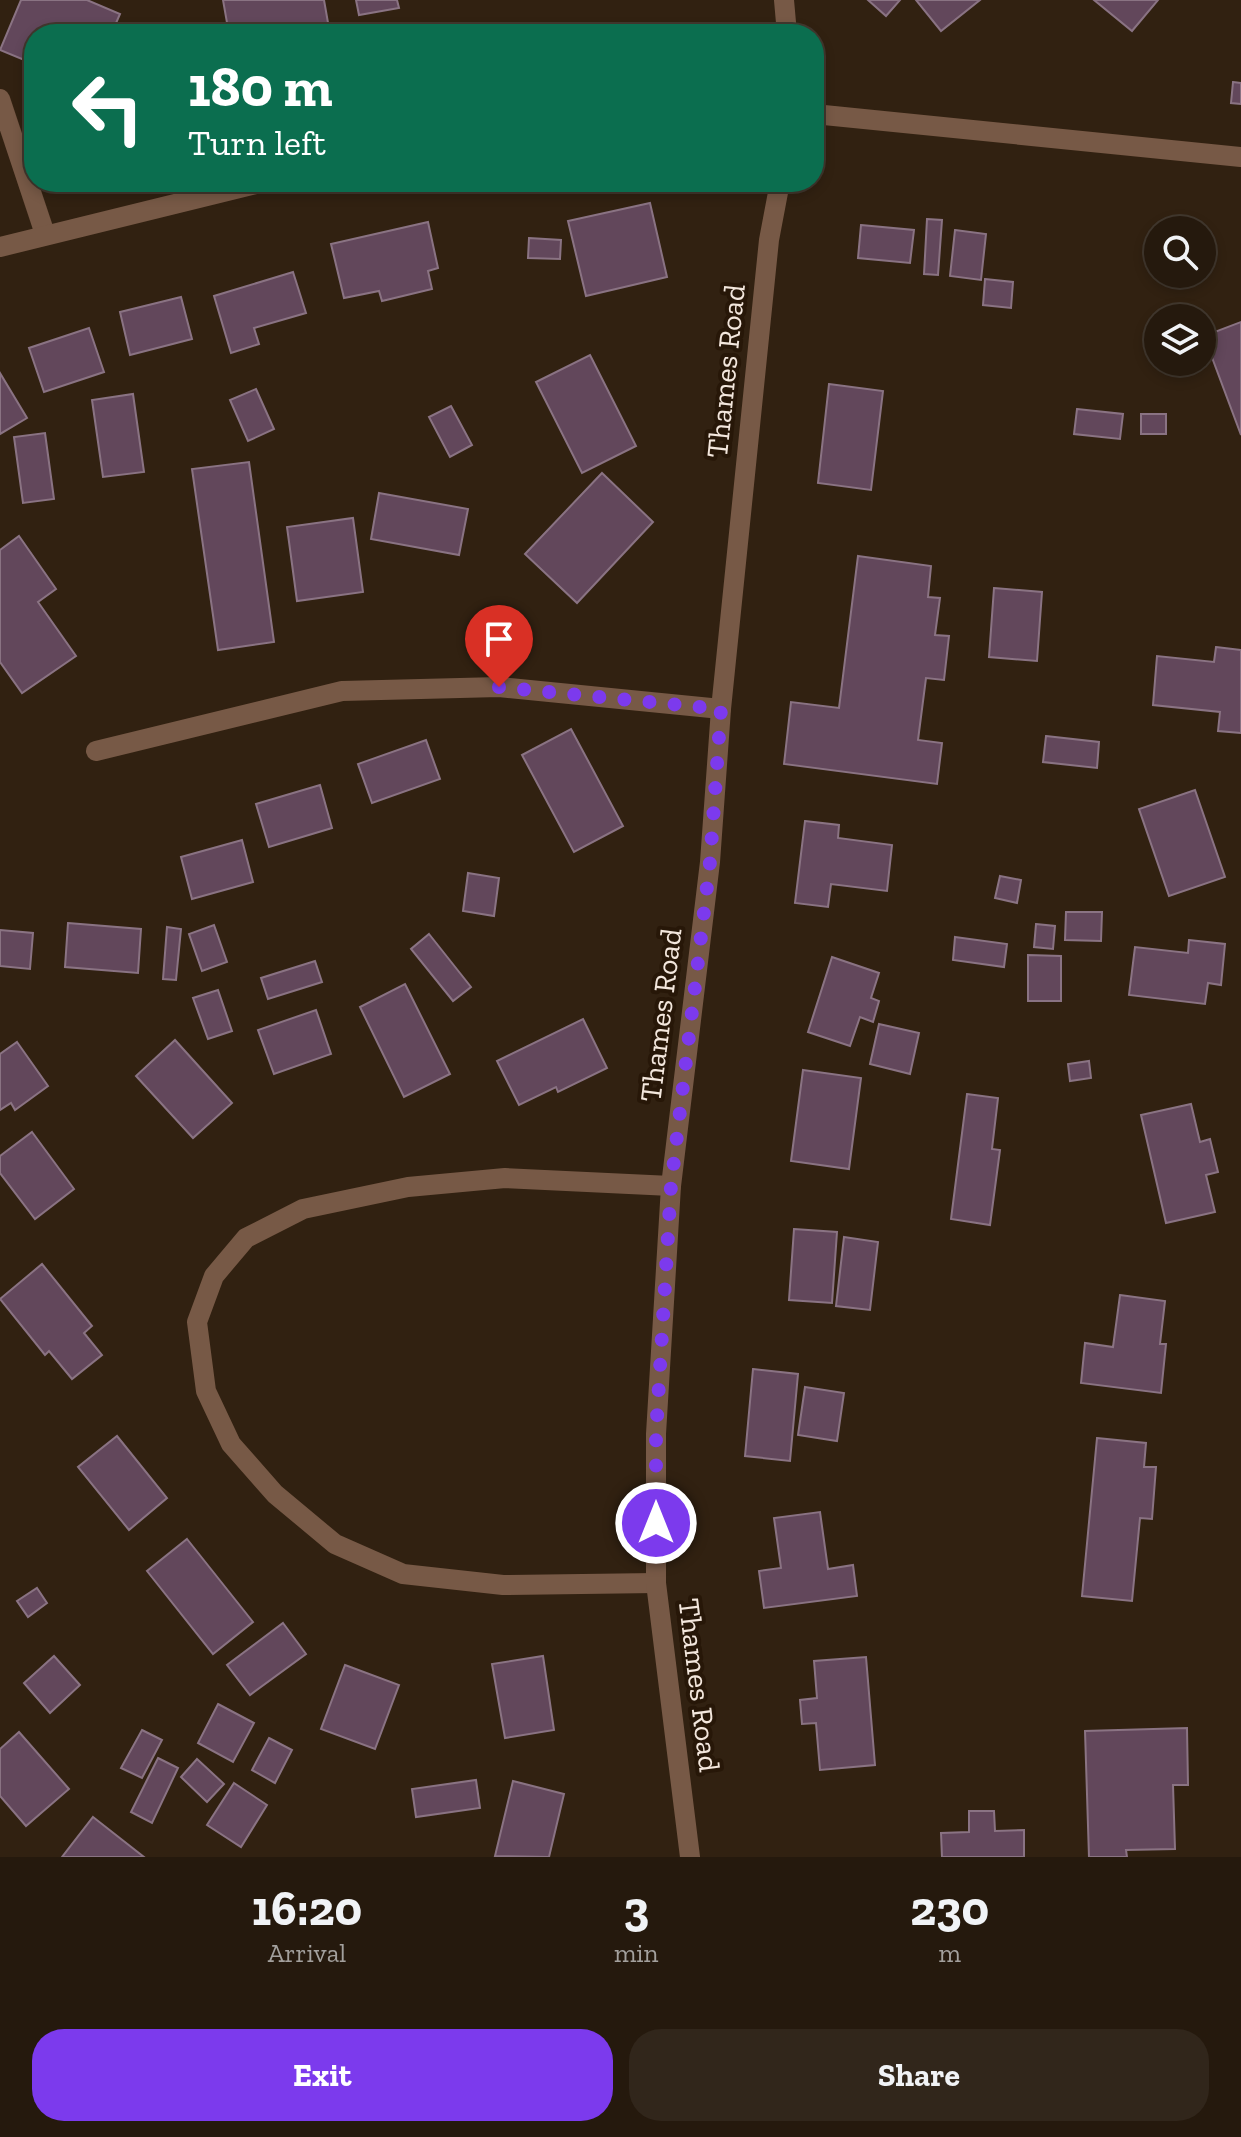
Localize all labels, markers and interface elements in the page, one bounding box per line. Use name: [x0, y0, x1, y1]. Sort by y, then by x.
text: 180 m: [188, 53, 333, 120]
icon: left: [56, 56, 160, 160]
text: Turn left: [188, 121, 326, 164]
map controls: [1144, 216, 1216, 376]
button: search: [1144, 216, 1216, 288]
street label: Thames Road: [699, 282, 753, 460]
button: layers: [1144, 304, 1216, 376]
pin: [465, 605, 533, 687]
icon: arrive: [477, 617, 521, 661]
street label: Thames Road: [633, 926, 690, 1104]
position arrow: [614, 1481, 698, 1565]
street label: Thames Road: [671, 1596, 728, 1774]
text: 16:20: [252, 1880, 362, 1937]
text: 3: [623, 1880, 649, 1937]
text: 230: [910, 1880, 989, 1937]
text: Arrival: [268, 1937, 346, 1969]
text: min: [614, 1937, 659, 1969]
text: m: [939, 1937, 961, 1969]
button: Exit: [32, 2029, 613, 2121]
button: Share: [629, 2029, 1209, 2121]

